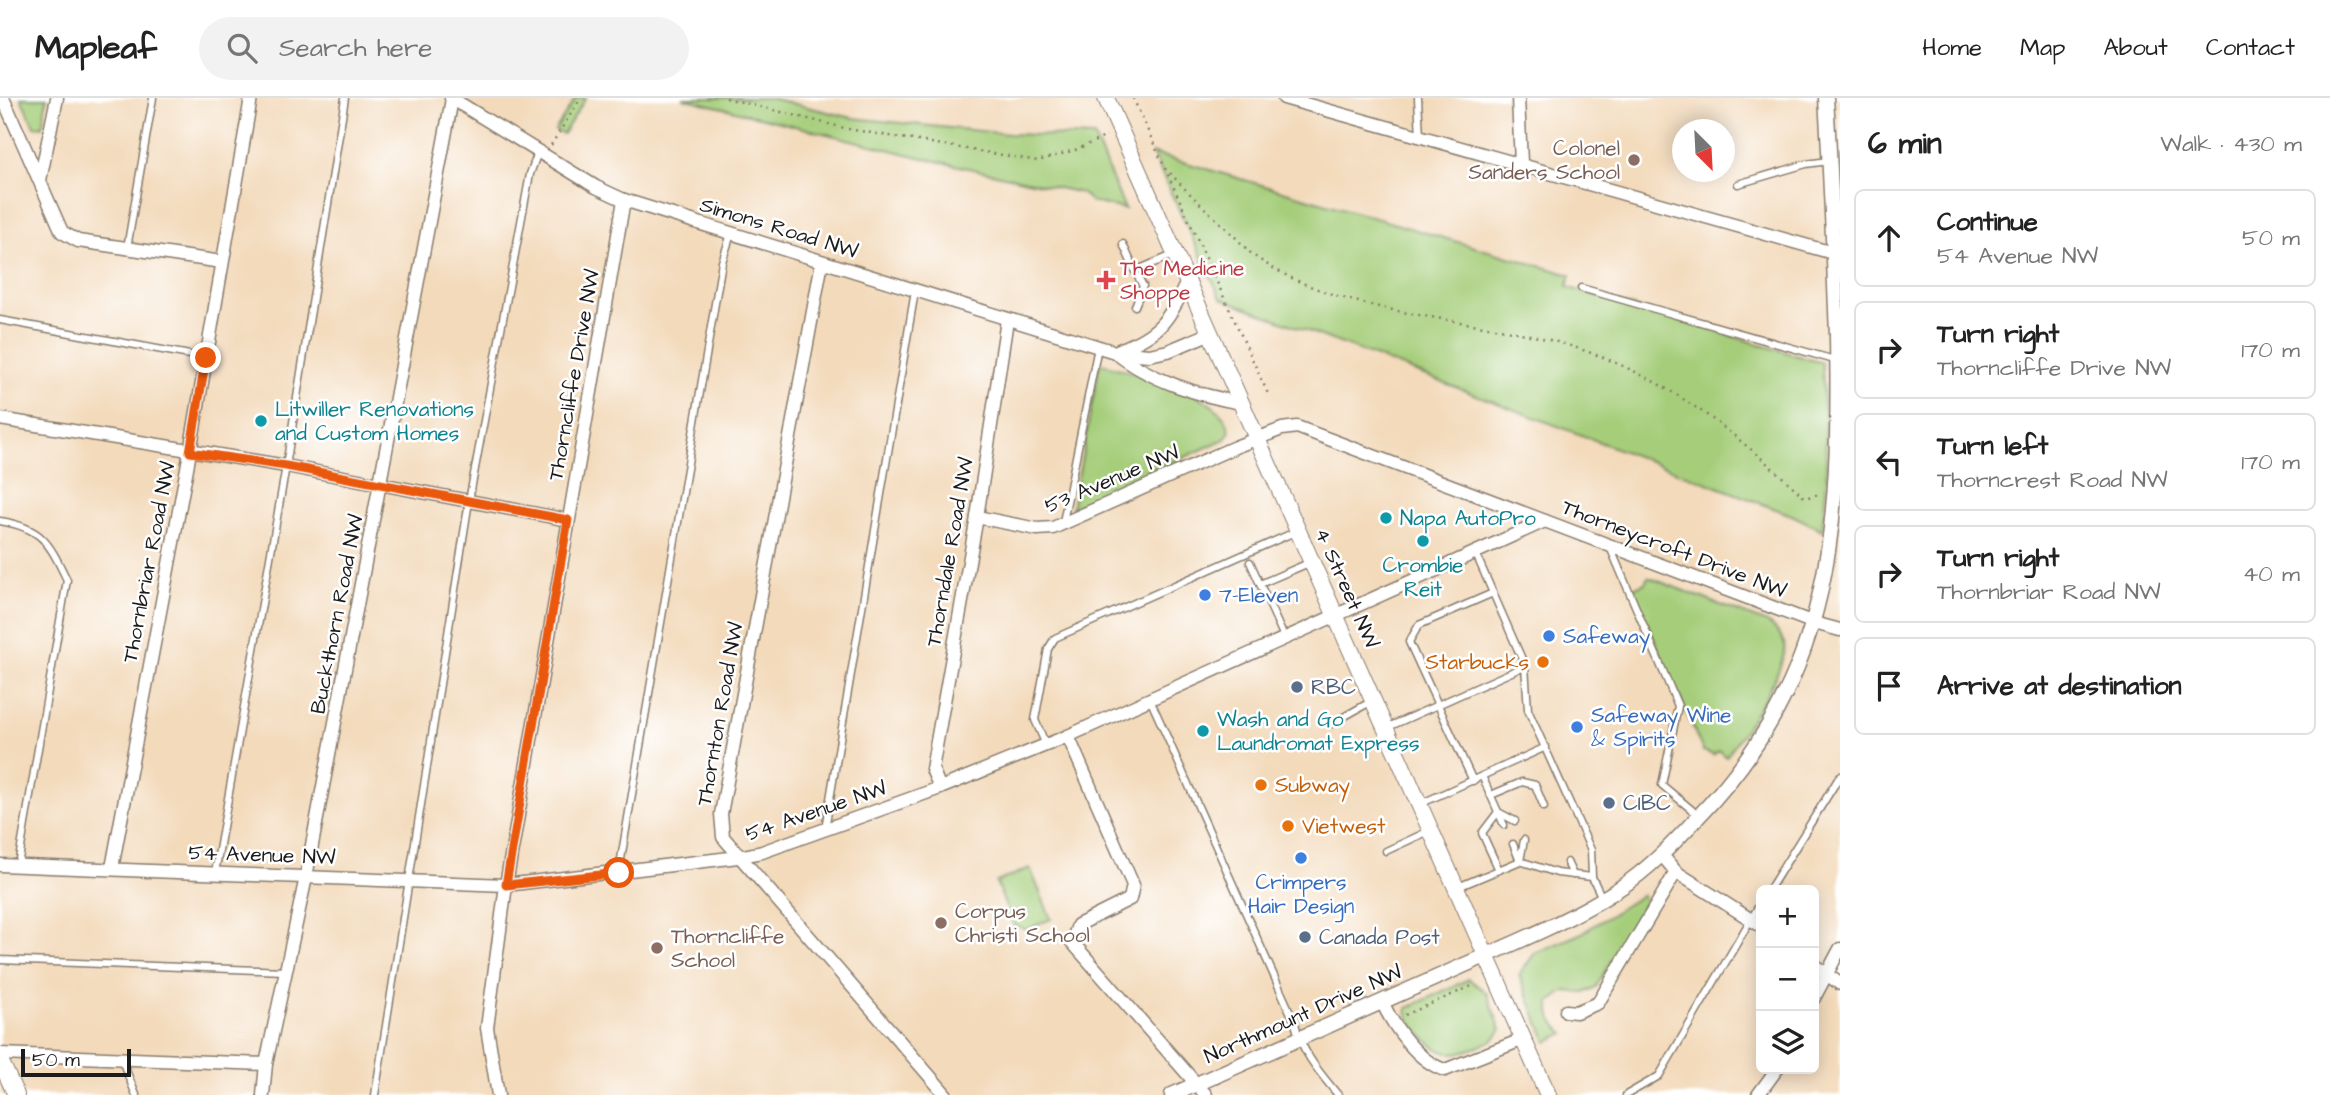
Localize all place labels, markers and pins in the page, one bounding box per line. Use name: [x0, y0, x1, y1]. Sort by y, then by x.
place label: Colonel Sanders School: [1469, 134, 1620, 187]
marker: Colonel Sanders School: [1626, 152, 1642, 168]
place label: The Medicine Shoppe: [1120, 254, 1244, 308]
marker: The Medicine Shoppe: [1098, 272, 1114, 288]
place label: Litwiller Renovations and Custom Homes: [275, 395, 474, 448]
marker: Litwiller Renovations and Custom Homes: [253, 413, 269, 429]
place label: Napa AutoPro: [1400, 504, 1536, 534]
marker: Napa AutoPro: [1378, 510, 1394, 526]
marker: Crombie Reit: [1415, 533, 1431, 549]
place label: Crombie Reit: [1383, 551, 1463, 604]
place label: 7-Eleven: [1219, 581, 1298, 610]
marker: 7-Eleven: [1197, 587, 1213, 603]
place label: Safeway: [1563, 622, 1651, 653]
marker: Safeway: [1541, 628, 1557, 644]
place label: Starbucks: [1426, 648, 1529, 677]
marker: Starbucks: [1535, 654, 1551, 670]
place label: RBC: [1311, 673, 1356, 702]
marker: RBC: [1289, 679, 1305, 695]
place label: Safeway Wine & Spirits: [1591, 701, 1731, 755]
place label: Wash and Go Laundromat Express: [1217, 705, 1420, 759]
marker: Safeway Wine & Spirits: [1569, 719, 1585, 735]
marker: Wash and Go Laundromat Express: [1195, 723, 1211, 739]
place label: Subway: [1275, 771, 1351, 802]
marker: Subway: [1253, 777, 1269, 793]
place label: CIBC: [1623, 789, 1671, 818]
marker: CIBC: [1601, 795, 1617, 811]
place label: Vietwest: [1302, 812, 1386, 841]
marker: Vietwest: [1280, 818, 1296, 834]
marker: Crimpers Hair Design: [1293, 850, 1309, 866]
place label: Crimpers Hair Design: [1248, 868, 1354, 923]
place label: Corpus Christi School: [955, 897, 1090, 950]
marker: Corpus Christi School: [933, 915, 949, 931]
place label: Thorncliffe School: [671, 922, 784, 975]
place label: Canada Post: [1319, 923, 1440, 952]
marker: Canada Post: [1297, 929, 1313, 945]
marker: Thorncliffe School: [649, 940, 665, 956]

